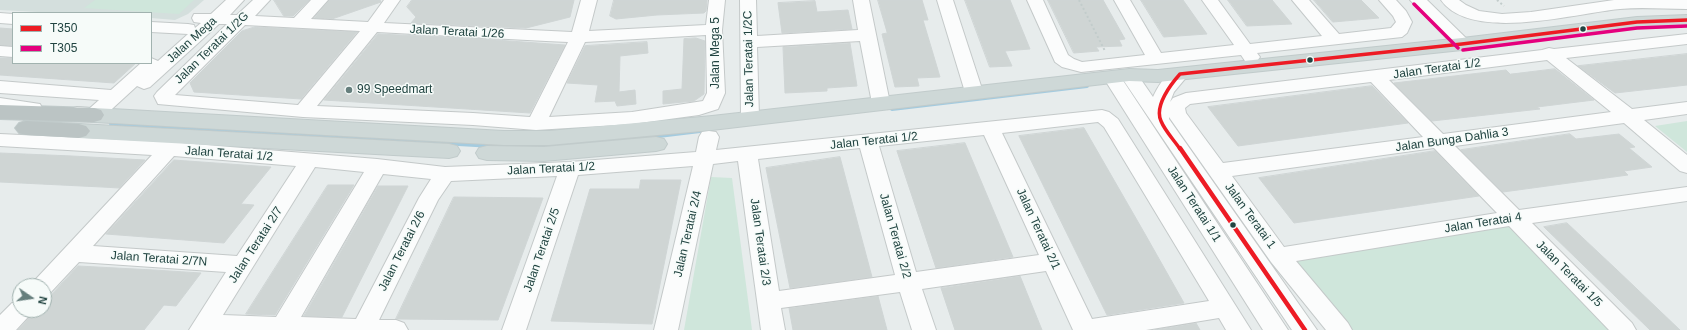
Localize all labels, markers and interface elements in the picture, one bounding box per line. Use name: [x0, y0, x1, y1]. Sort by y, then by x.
street label: Jalan Teratai 1/2G: [172, 9, 252, 87]
street label: Jalan Teratai 1/2C: [741, 11, 757, 107]
legend: [12, 12, 152, 64]
street label: Jalan Mega: [164, 14, 220, 66]
street label: Jalan Mega 5: [709, 17, 723, 89]
text: T350: [50, 21, 77, 35]
street label: Jalan Teratai 1/26: [409, 22, 505, 42]
unlabelled marker: [1578, 24, 1588, 34]
text: T305: [50, 41, 77, 55]
unlabelled marker: [1305, 55, 1315, 65]
street label: Jalan Teratai 1/2: [1392, 56, 1482, 82]
place label: 99 Speedmart: [357, 83, 432, 97]
marker: 99 Speedmart: [344, 85, 354, 95]
street label: Jalan Bunga Dahlia 3: [1395, 125, 1509, 155]
street label: Jalan Teratai 1/2: [829, 129, 919, 153]
street label: Jalan Teratai 1/2: [185, 144, 273, 164]
street label: Jalan Teratai 1/2: [507, 160, 595, 178]
street label: Jalan Teratai 1/1: [1164, 163, 1224, 245]
street label: Jalan Teratai 1: [1221, 180, 1279, 252]
street label: Jalan Teratai 2/1: [1013, 186, 1063, 272]
street label: Jalan Teratai 2/4: [671, 189, 705, 279]
street label: Jalan Teratai 2/2: [876, 192, 914, 280]
street label: Jalan Teratai 2/3: [747, 197, 773, 287]
street label: Jalan Teratai 2/7: [226, 204, 286, 286]
street label: Jalan Teratai 2/5: [521, 206, 563, 294]
street label: Jalan Teratai 2/6: [376, 209, 428, 293]
street label: Jalan Teratai 4: [1443, 210, 1523, 236]
unlabelled marker: [1228, 220, 1238, 230]
street label: Jalan Teratai 1/5: [1533, 238, 1605, 310]
street label: Jalan Teratai 2/7N: [110, 248, 208, 270]
north arrow: [12, 278, 52, 318]
text: N: [36, 295, 49, 306]

